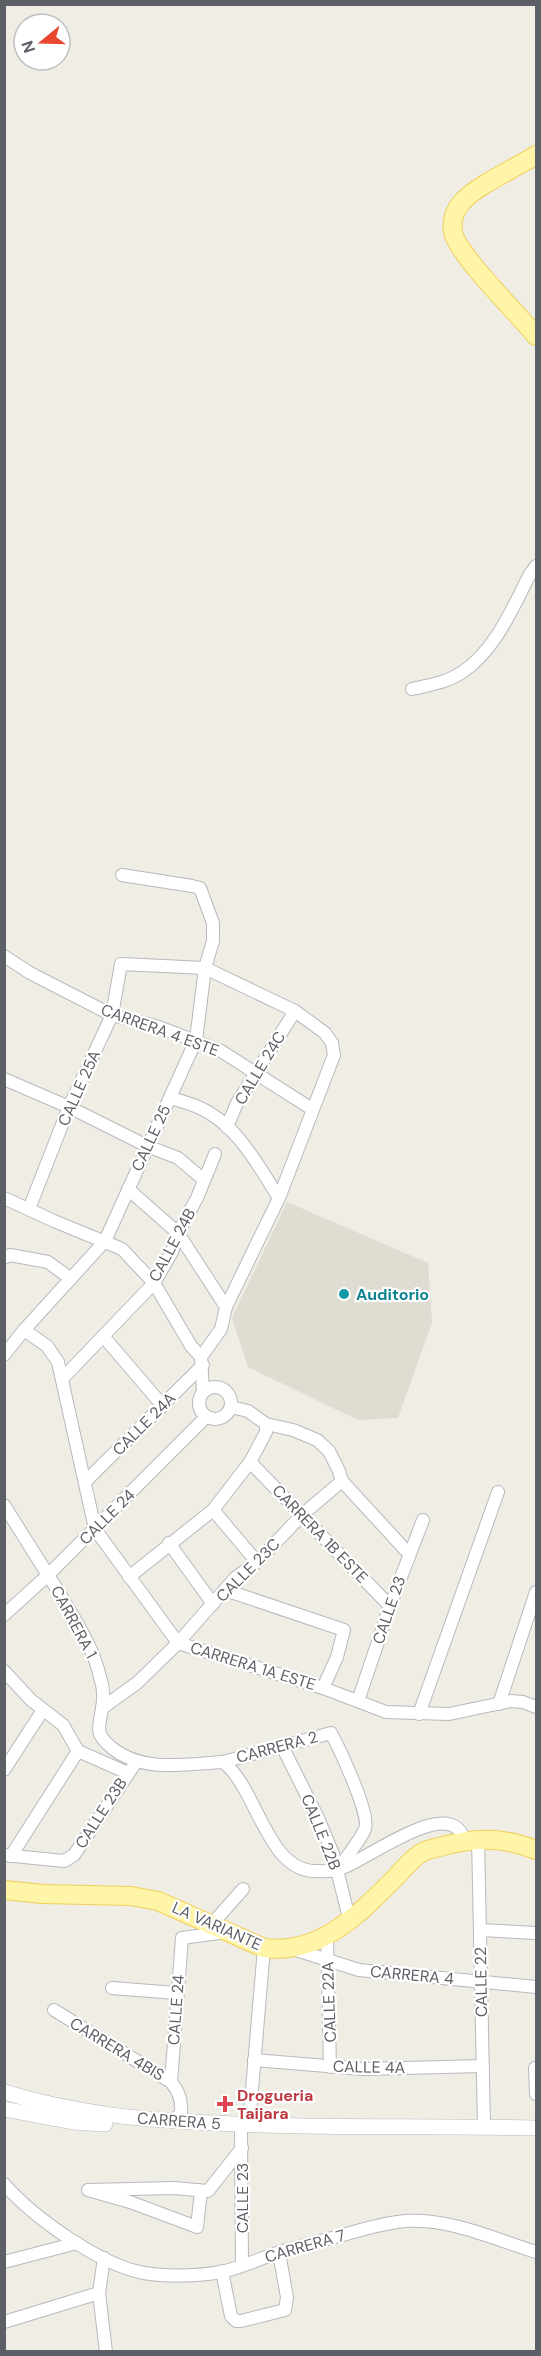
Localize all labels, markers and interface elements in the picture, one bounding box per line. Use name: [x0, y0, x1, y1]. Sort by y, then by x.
north arrow: [12, 12, 72, 72]
text: N: [16, 38, 40, 56]
street label: CARRERA 4 ESTE: [98, 999, 222, 1061]
street label: CALLE 24C: [230, 1027, 290, 1109]
street label: CALLE 25A: [53, 1046, 105, 1129]
street label: CALLE 25: [126, 1101, 176, 1175]
street label: CALLE 24B: [144, 1205, 200, 1285]
place label: Auditorio: [356, 1284, 429, 1305]
marker: Auditorio: [337, 1287, 351, 1301]
street label: CALLE 24A: [108, 1388, 180, 1460]
street label: CARRERA 1B ESTE: [268, 1480, 372, 1588]
street label: CALLE 24: [75, 1484, 140, 1549]
street label: CALLE 23C: [212, 1534, 284, 1606]
street label: CALLE 23: [368, 1573, 410, 1647]
street label: CARRERA 1: [46, 1582, 102, 1662]
street label: CARRERA 1A ESTE: [188, 1637, 318, 1695]
street label: CARRERA 2: [234, 1726, 320, 1768]
street label: CALLE 23B: [70, 1774, 132, 1852]
street label: CALLE 22B: [296, 1791, 346, 1873]
street label: LA VARIANTE: [169, 1897, 265, 1955]
street label: CALLE 22: [470, 1947, 492, 2017]
street label: CALLE 22A: [317, 1961, 341, 2043]
street label: CARRERA 4: [369, 1961, 455, 1989]
street label: CALLE 24: [163, 1974, 189, 2046]
street label: CARRERA 4BIS: [66, 2013, 168, 2085]
street label: CALLE 4A: [333, 2056, 406, 2078]
place label: Drogueria Taijara: [237, 2085, 313, 2124]
marker: Drogueria Taijara: [218, 2097, 232, 2111]
street label: CARRERA 5: [136, 2108, 222, 2134]
street label: CALLE 23: [232, 2163, 253, 2233]
street label: CARRERA 7: [262, 2224, 348, 2268]

